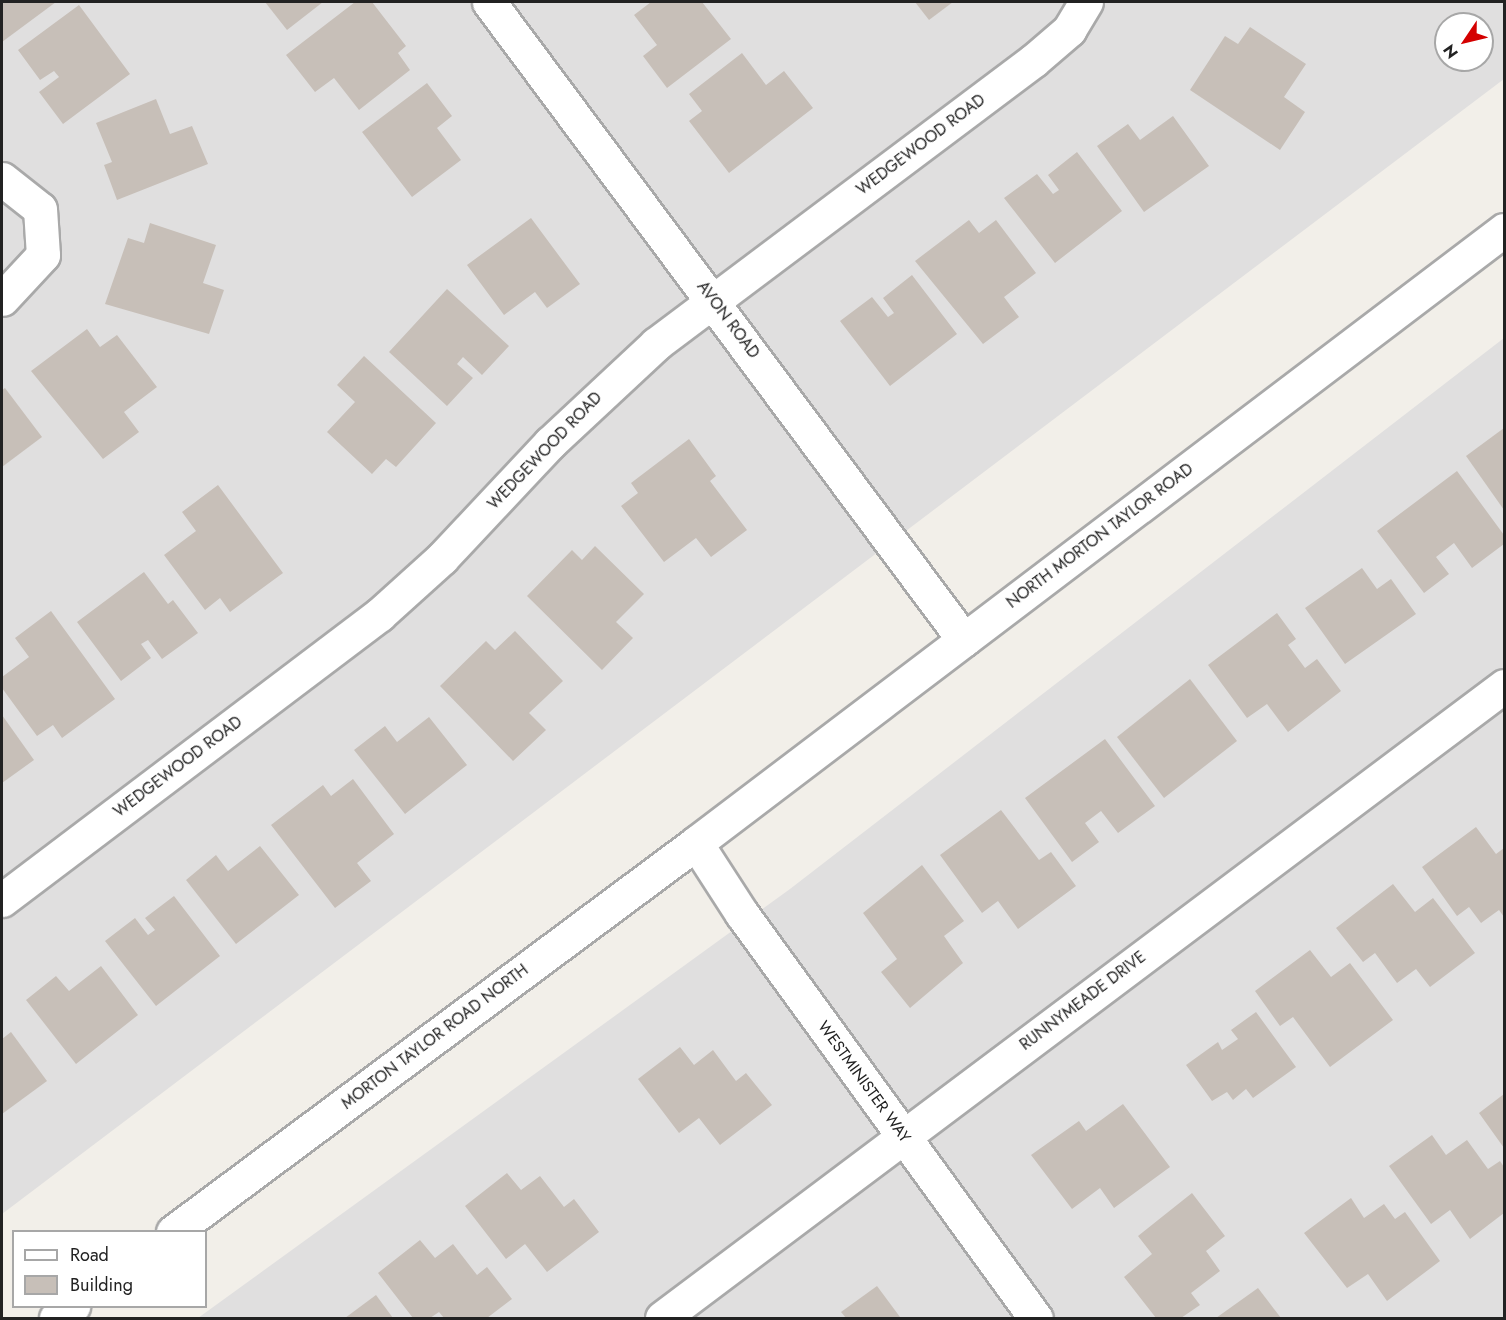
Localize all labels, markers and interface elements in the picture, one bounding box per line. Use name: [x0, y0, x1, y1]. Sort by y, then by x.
north arrow: [1434, 12, 1494, 72]
text: N: [1437, 40, 1464, 63]
street label: WEDGEWOOD ROAD: [853, 90, 989, 200]
street label: AVON ROAD: [693, 278, 763, 362]
street label: WEDGEWOOD ROAD: [484, 388, 606, 514]
street label: NORTH MORTON TAYLOR ROAD: [1003, 460, 1197, 612]
street label: WEDGEWOOD ROAD: [110, 712, 246, 822]
street label: RUNNYMEADE DRIVE: [1016, 947, 1150, 1055]
street label: MORTON TAYLOR ROAD NORTH: [338, 961, 532, 1113]
street label: WESTMINISTER WAY: [813, 1018, 915, 1146]
legend: [12, 1230, 207, 1308]
text: Road: [70, 1242, 109, 1268]
text: Building: [70, 1272, 133, 1298]

